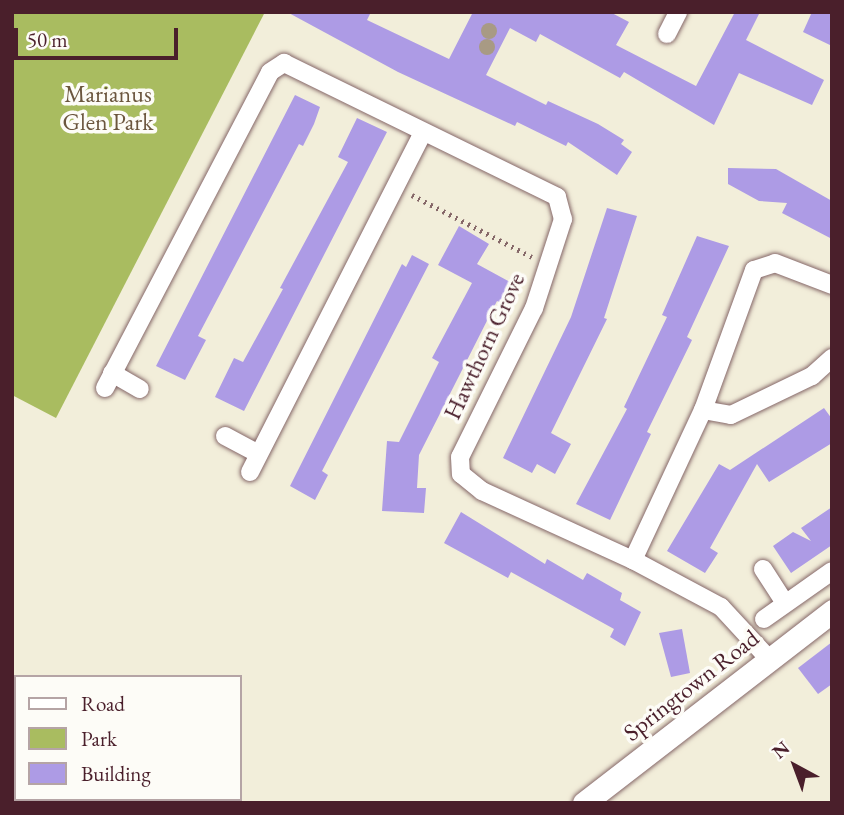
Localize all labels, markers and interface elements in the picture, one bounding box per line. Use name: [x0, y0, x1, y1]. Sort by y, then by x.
scale bar: [18, 14, 182, 58]
text: 50 m: [27, 26, 68, 53]
park label: Marianus Glen Park: [63, 80, 153, 136]
street label: Hawthorn Grove: [437, 268, 531, 424]
street label: Springtown Road: [618, 623, 764, 747]
legend: [14, 675, 242, 801]
text: Road: [81, 690, 125, 717]
text: Park: [81, 725, 117, 752]
north arrow: [760, 731, 830, 801]
text: N: [767, 735, 795, 764]
text: Building: [81, 760, 151, 787]

